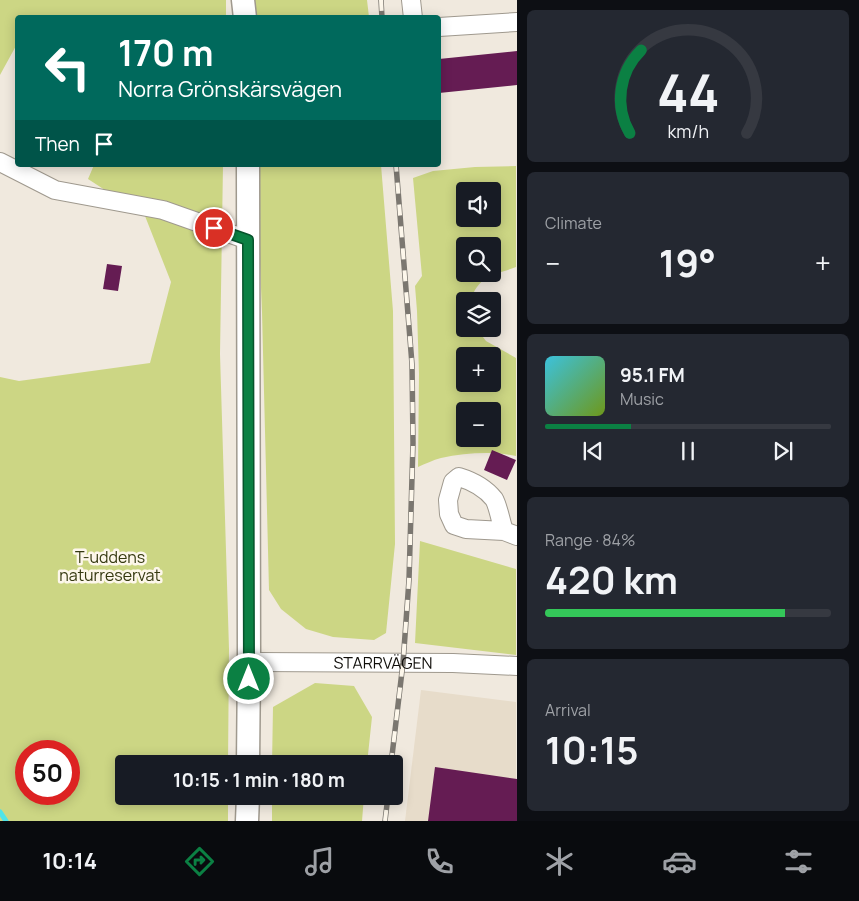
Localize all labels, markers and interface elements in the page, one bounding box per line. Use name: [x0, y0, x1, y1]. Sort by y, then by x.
text: 170 m: [118, 29, 214, 77]
icon: left: [35, 35, 100, 100]
text: 44: [657, 57, 719, 128]
text: Norra Grönskärsvägen: [118, 74, 342, 104]
text: km/h: [667, 119, 709, 143]
icon: arrive: [90, 130, 118, 158]
text: Then: [35, 131, 80, 157]
map controls: [456, 182, 501, 447]
button: sound: [456, 182, 501, 227]
pin: [193, 207, 235, 249]
text: Climate: [545, 212, 602, 234]
icon: arrive: [200, 214, 228, 242]
text: 19°: [659, 236, 716, 288]
button: search: [456, 237, 501, 282]
text: −: [545, 244, 560, 282]
text: +: [815, 244, 831, 282]
button: layers: [456, 292, 501, 337]
button: +: [456, 347, 501, 392]
text: 95.1 FM: [620, 362, 685, 388]
text: Music: [620, 388, 664, 410]
button: −: [456, 402, 501, 447]
icon: previous: [579, 437, 607, 465]
icon: pause: [674, 437, 702, 465]
icon: next: [769, 437, 797, 465]
text: Range · 84%: [545, 529, 635, 551]
park label: T-uddens naturreservat: [59, 546, 161, 586]
text: 420 km: [545, 553, 678, 605]
street label: STARRVÄGEN: [333, 651, 433, 674]
position arrow: [222, 652, 274, 704]
text: Arrival: [545, 699, 591, 721]
text: 10:15: [545, 723, 639, 775]
speed limit sign: 50: [15, 740, 80, 805]
text: 10:15 · 1 min · 180 m: [173, 767, 345, 793]
icon: directions: [182, 844, 217, 879]
icon: music: [302, 844, 337, 879]
icon: phone: [422, 844, 457, 879]
icon: climate: [542, 844, 577, 879]
icon: car: [662, 844, 697, 879]
icon: filters: [781, 844, 816, 879]
text: 10:14: [42, 846, 97, 876]

